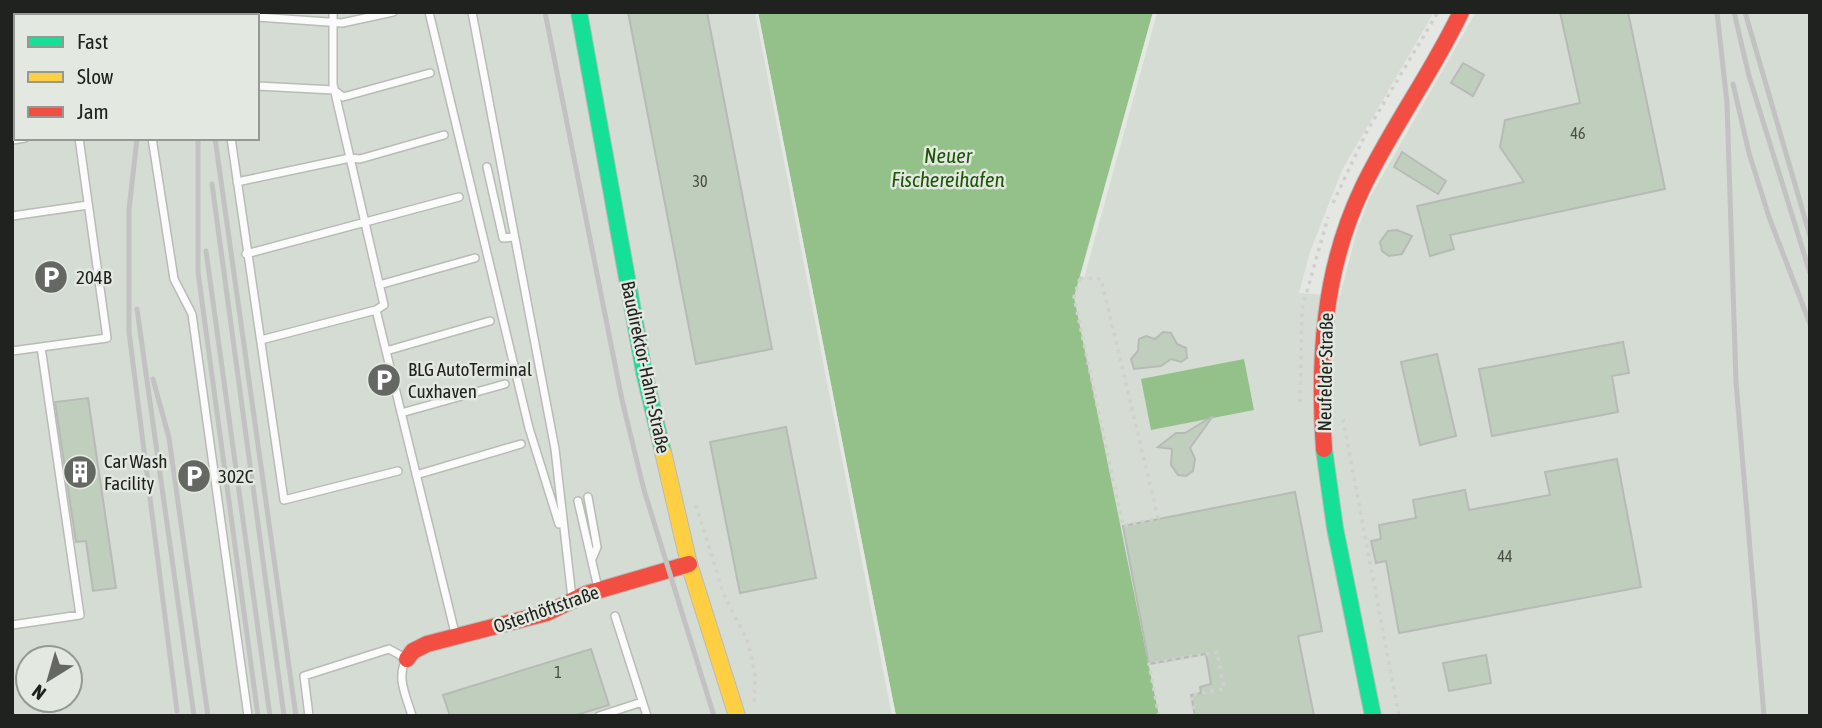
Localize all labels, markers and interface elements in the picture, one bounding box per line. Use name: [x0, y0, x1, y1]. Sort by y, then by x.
legend: [14, 14, 259, 140]
text: Fast: [77, 29, 108, 53]
text: Slow: [77, 64, 114, 88]
text: Jam: [77, 99, 109, 123]
house number: 46: [1570, 124, 1586, 142]
water label: Neuer Fischereihafen: [891, 143, 1005, 191]
house number: 30: [692, 172, 708, 190]
parking icon: 204B: [32, 258, 70, 296]
place label: 204B: [76, 266, 112, 288]
street label: Baudirektor-Hahn-Straße: [617, 279, 675, 455]
street label: Neufelder Straße: [1313, 312, 1337, 432]
place label: BLG AutoTerminal Cuxhaven: [408, 358, 532, 402]
parking icon: BLG AutoTerminal Cuxhaven: [365, 361, 403, 399]
place label: Car Wash Facility: [104, 450, 168, 494]
building icon: Car Wash Facility: [61, 453, 99, 491]
parking icon: 302C: [175, 457, 213, 495]
place label: 302C: [218, 465, 254, 487]
house number: 44: [1497, 547, 1513, 565]
street label: Osterhöftstraße: [490, 581, 602, 637]
north arrow: [14, 644, 84, 714]
house number: 1: [554, 663, 562, 681]
text: N: [28, 680, 50, 705]

